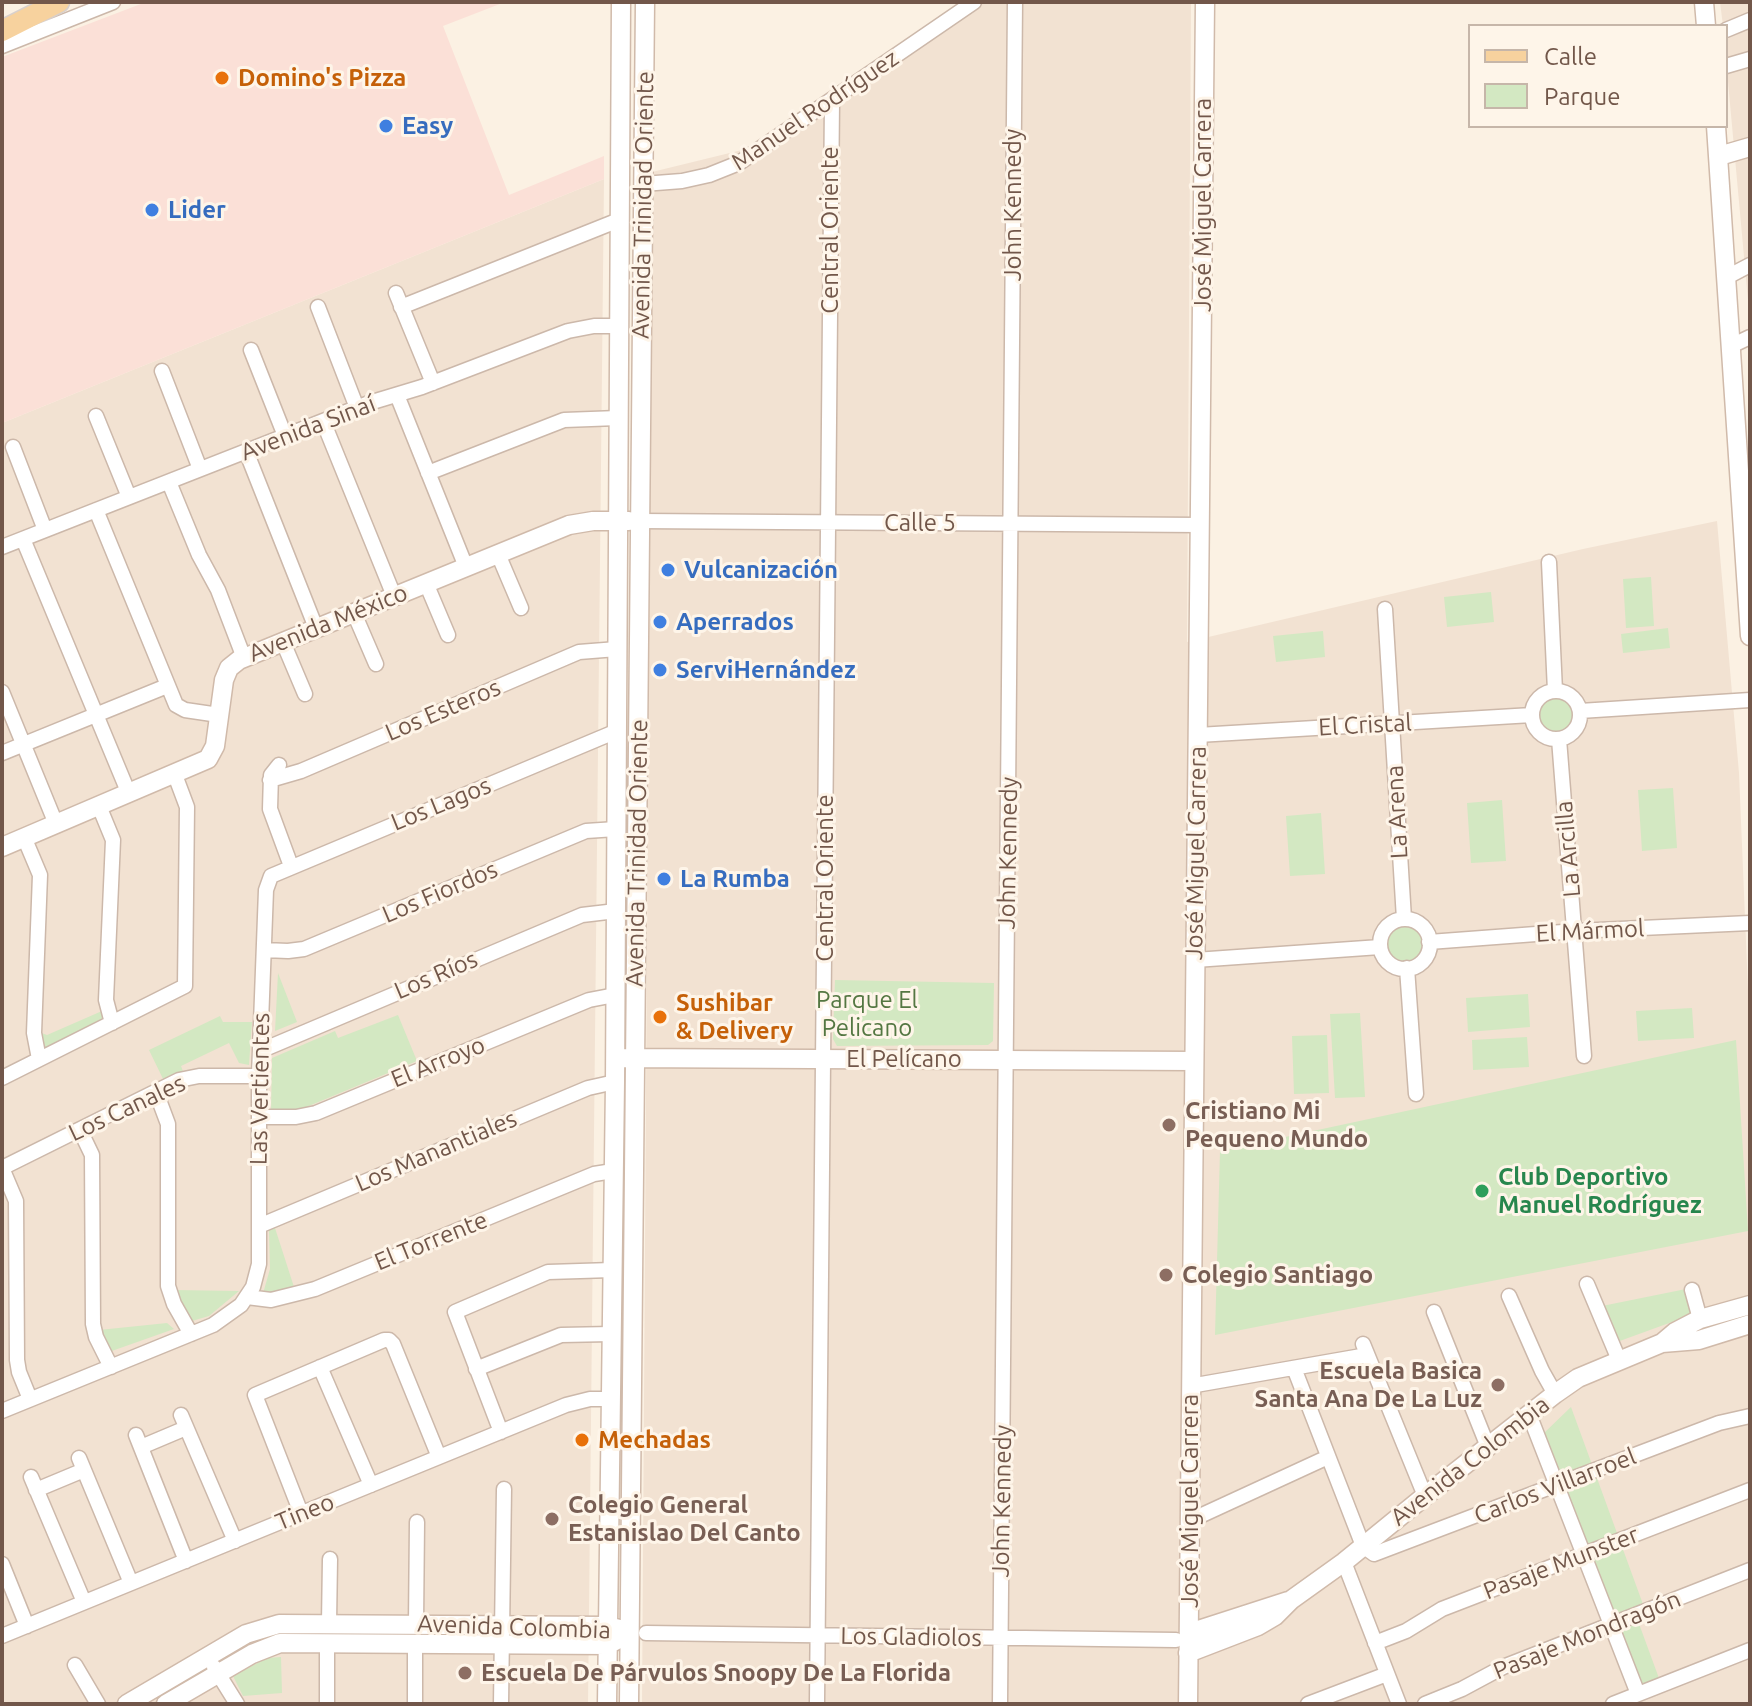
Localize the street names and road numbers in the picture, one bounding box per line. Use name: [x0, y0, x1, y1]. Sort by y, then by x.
street label: Manuel Rodríguez: [726, 43, 904, 177]
street label: Avenida Trinidad Oriente: [626, 71, 660, 339]
street label: José Miguel Carrera: [1189, 98, 1217, 312]
street label: John Kennedy: [999, 129, 1027, 281]
street label: Central Oriente: [816, 146, 844, 314]
street label: Avenida Sinaí: [237, 389, 379, 467]
street label: Calle 5: [884, 509, 956, 537]
street label: Avenida México: [244, 578, 412, 668]
street label: Los Esteros: [381, 673, 505, 747]
street label: El Cristal: [1318, 708, 1412, 742]
street label: Avenida Trinidad Oriente: [620, 719, 654, 987]
street label: José Miguel Carrera: [1180, 746, 1212, 960]
street label: La Arena: [1380, 764, 1414, 860]
street label: Los Lagos: [387, 771, 495, 837]
street label: John Kennedy: [992, 776, 1024, 930]
street label: Central Oriente: [811, 794, 839, 962]
street label: La Arcilla: [1549, 800, 1587, 898]
street label: Los Fiordos: [378, 855, 502, 929]
street label: El Mármol: [1535, 914, 1645, 948]
street label: Los Ríos: [390, 945, 482, 1005]
street label: Las Vertientes: [244, 1013, 276, 1165]
street label: El Arroyo: [387, 1030, 489, 1094]
street label: El Pelícano: [846, 1045, 962, 1073]
street label: Los Canales: [64, 1068, 190, 1148]
street label: Los Manantiales: [351, 1104, 521, 1198]
street label: El Torrente: [370, 1205, 492, 1277]
street label: Avenida Colombia: [1385, 1390, 1555, 1532]
street label: José Miguel Carrera: [1176, 1394, 1204, 1608]
street label: John Kennedy: [986, 1424, 1018, 1578]
street label: Carlos Villarroel: [1470, 1442, 1640, 1530]
street label: Tineo: [271, 1487, 339, 1537]
street label: Pasaje Munster: [1479, 1520, 1643, 1606]
street label: Pasaje Mondragón: [1489, 1584, 1685, 1686]
street label: Avenida Colombia: [417, 1609, 611, 1645]
street label: Los Gladiolos: [840, 1621, 982, 1653]

